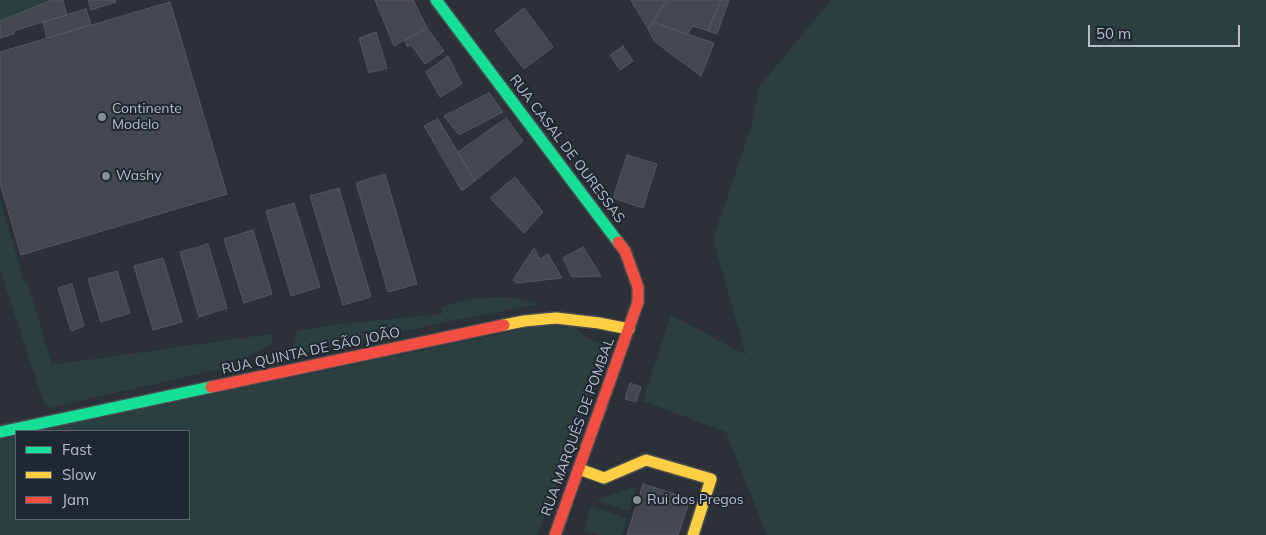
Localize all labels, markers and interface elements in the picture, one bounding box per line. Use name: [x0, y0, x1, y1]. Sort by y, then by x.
scale bar: [1091, 15, 1244, 47]
text: 50 m: [1096, 24, 1131, 43]
street label: RUA CASAL DE OURESSAS: [506, 72, 628, 226]
place label: Continente Modelo: [112, 101, 182, 134]
marker: Continente Modelo: [96, 111, 108, 123]
place label: Washy: [116, 168, 162, 184]
marker: Washy: [100, 170, 112, 182]
street label: RUA QUINTA DE SÃO JOÃO: [220, 324, 402, 378]
street label: RUA MARQUÊS DE POMBAL: [538, 335, 618, 519]
legend: [15, 430, 190, 520]
text: Fast: [62, 440, 92, 459]
text: Slow: [62, 465, 96, 484]
text: Jam: [62, 490, 89, 509]
place label: Rui dos Pregos: [647, 492, 744, 508]
marker: Rui dos Pregos: [631, 494, 643, 506]

